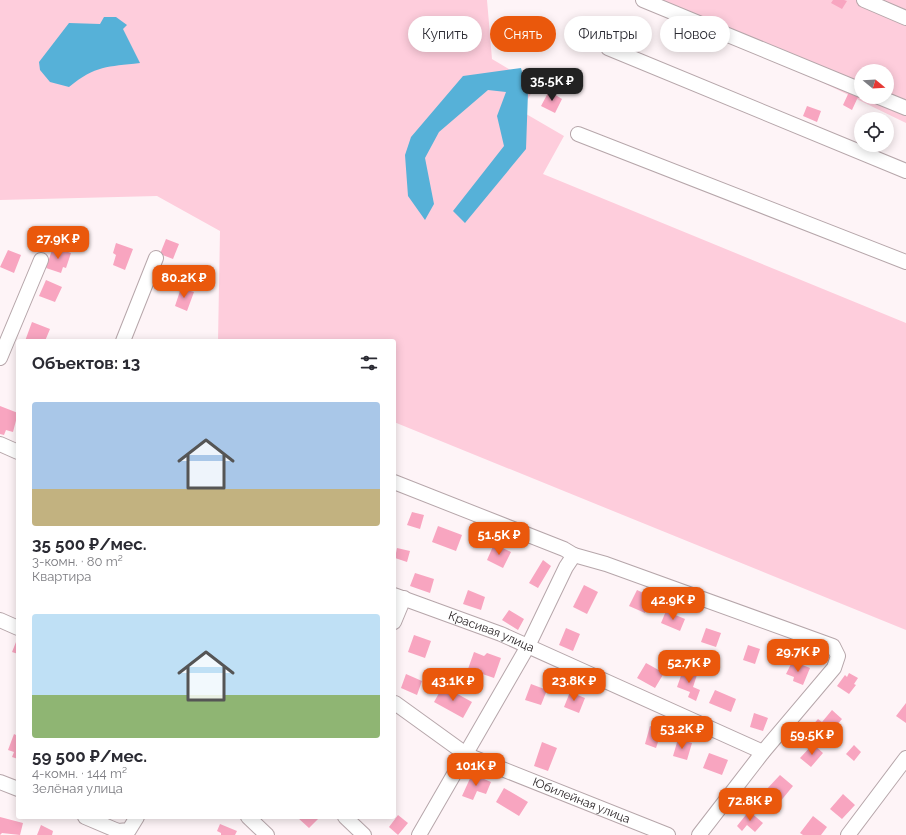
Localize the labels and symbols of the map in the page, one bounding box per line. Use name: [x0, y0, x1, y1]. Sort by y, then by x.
north arrow: [854, 64, 894, 104]
pin: 35.5K ₽: [515, 68, 589, 102]
pin: 27.9K ₽: [21, 226, 95, 260]
pin: 80.2K ₽: [147, 265, 221, 299]
pin: 51.5K ₽: [462, 522, 536, 556]
pin: 42.9K ₽: [636, 587, 710, 621]
street label: Красивая улица: [446, 608, 536, 655]
pin: 29.7K ₽: [761, 639, 835, 673]
pin: 52.7K ₽: [652, 650, 726, 684]
pin: 43.1K ₽: [416, 668, 490, 702]
pin: 23.8K ₽: [537, 668, 611, 702]
pin: 53.2K ₽: [645, 716, 719, 750]
pin: 59.5K ₽: [775, 722, 849, 756]
pin: 101K ₽: [443, 753, 509, 787]
street label: Юбилейная улица: [531, 775, 632, 826]
pin: 72.8K ₽: [713, 788, 787, 822]

